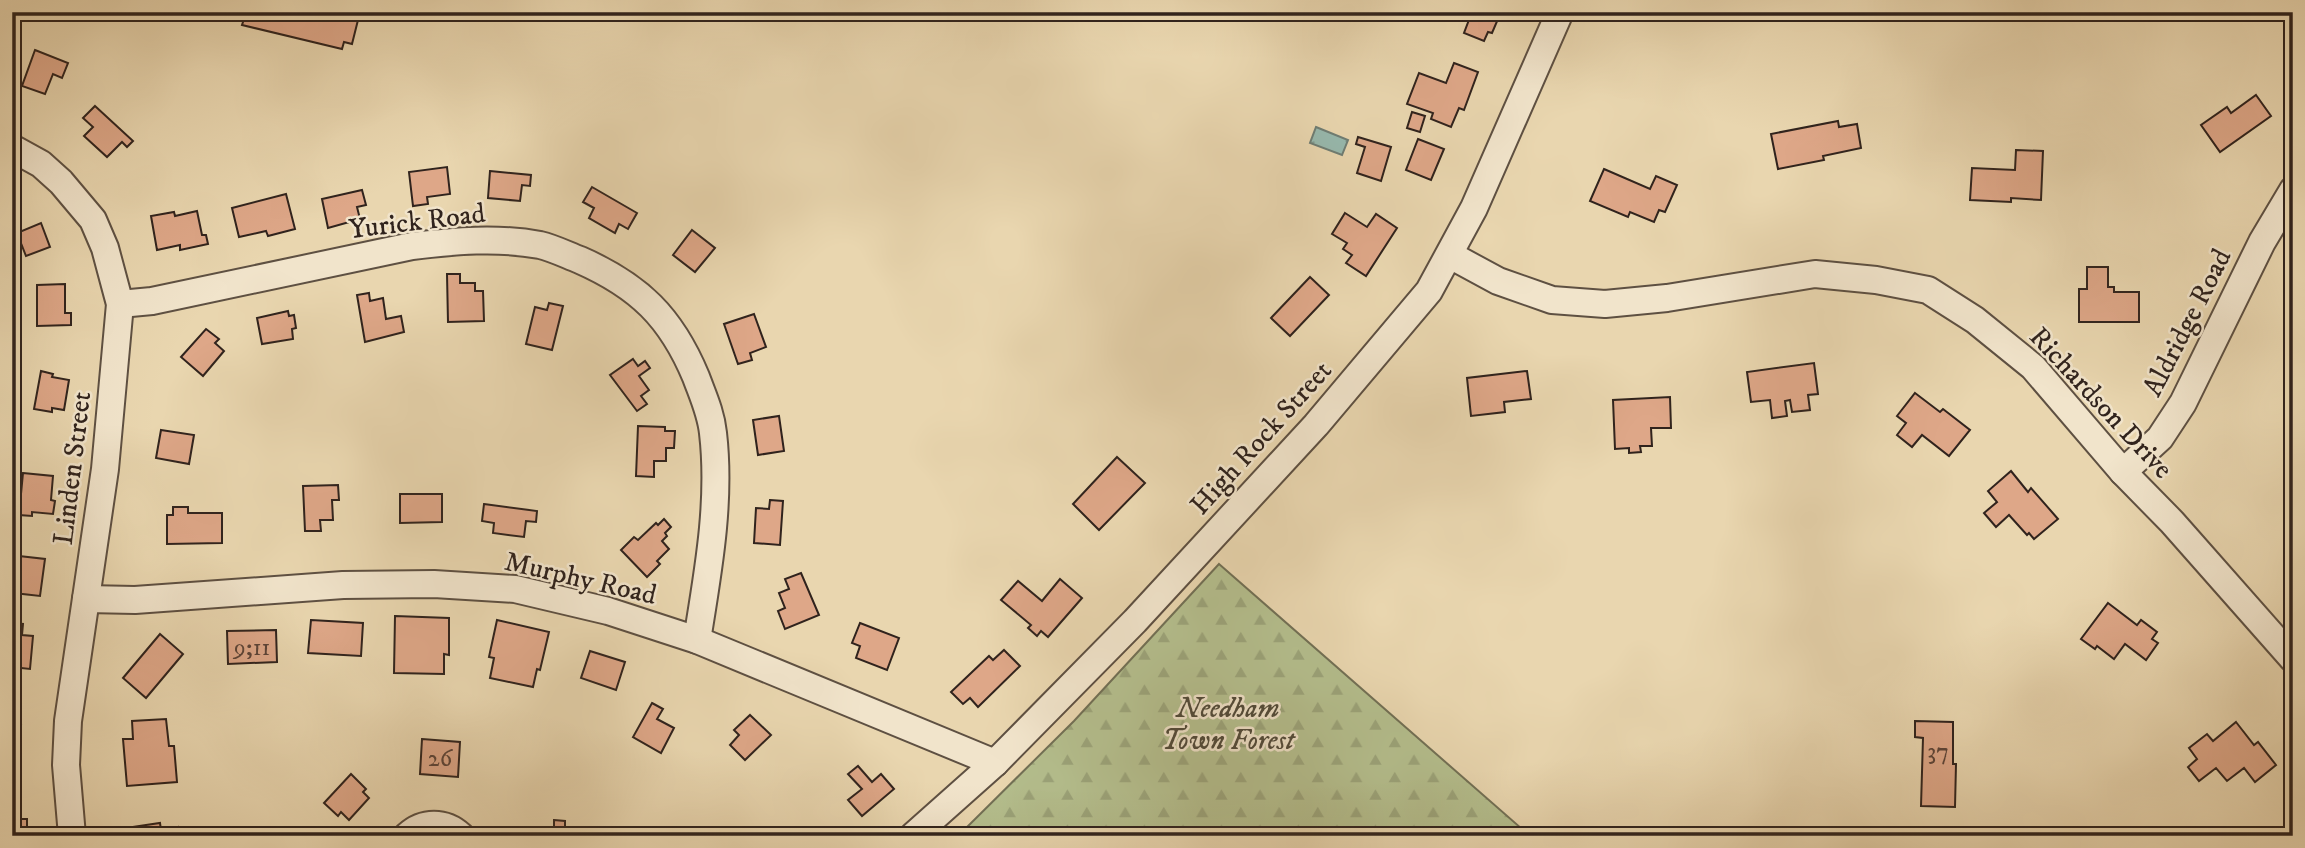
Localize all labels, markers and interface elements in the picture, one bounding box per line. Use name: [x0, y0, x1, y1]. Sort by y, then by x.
street label: Yurick Road: [347, 196, 487, 247]
street label: Aldridge Road: [2135, 243, 2239, 402]
street label: Richardson Drive: [2022, 320, 2180, 486]
street label: High Rock Street: [1183, 354, 1339, 522]
street label: Linden Street: [46, 389, 99, 547]
street label: Murphy Road: [501, 544, 660, 613]
house number: 9;11: [233, 633, 270, 663]
park label: Needham Town Forest: [1162, 691, 1297, 758]
house number: 37: [1927, 737, 1949, 767]
house number: 26: [428, 744, 454, 774]

